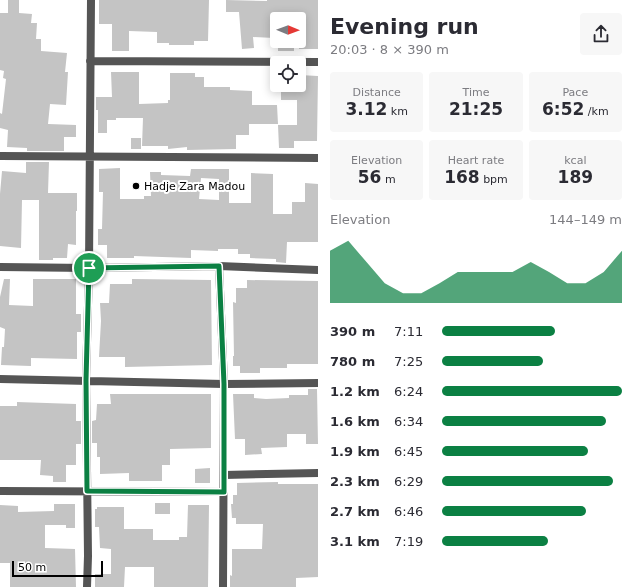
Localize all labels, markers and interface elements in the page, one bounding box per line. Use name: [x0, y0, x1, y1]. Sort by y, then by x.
north arrow: [270, 12, 306, 48]
map controls: [270, 12, 306, 92]
button: share: [580, 13, 622, 55]
text: Evening run: [330, 14, 479, 39]
text: 20:03 · 8 × 390 m: [330, 42, 449, 57]
button: locate: [270, 56, 306, 92]
text: Distance: [353, 86, 401, 99]
text: Time: [463, 86, 489, 99]
text: Pace: [562, 86, 588, 99]
text: 3.12: [345, 99, 387, 119]
text: 21:25: [449, 99, 503, 119]
text: 6:52: [542, 99, 584, 119]
text: km: [387, 105, 408, 118]
text: /km: [584, 105, 609, 118]
text: Elevation: [351, 154, 402, 167]
text: Heart rate: [448, 154, 504, 167]
text: kcal: [564, 154, 586, 167]
text: 56: [358, 167, 381, 187]
text: 168: [444, 167, 480, 187]
text: 189: [558, 167, 593, 187]
text: m: [381, 173, 396, 186]
text: bpm: [480, 173, 508, 186]
place label: Hadje Zara Madou: [144, 180, 245, 193]
marker: Hadje Zara Madou: [131, 181, 141, 191]
text: Elevation: [330, 212, 390, 227]
text: 144–149 m: [549, 212, 622, 227]
pin: [72, 251, 106, 285]
icon: arrive: [78, 257, 100, 279]
text: 390 m: [330, 324, 375, 339]
text: 7:11: [394, 324, 423, 339]
text: 780 m: [330, 354, 375, 369]
text: 7:25: [394, 354, 423, 369]
text: 1.2 km: [330, 384, 380, 399]
text: 6:24: [394, 384, 423, 399]
text: 1.6 km: [330, 414, 380, 429]
text: 6:34: [394, 414, 423, 429]
text: 1.9 km: [330, 444, 380, 459]
text: 6:45: [394, 444, 423, 459]
text: 2.3 km: [330, 474, 380, 489]
text: 6:29: [394, 474, 423, 489]
text: 2.7 km: [330, 504, 380, 519]
text: 6:46: [394, 504, 423, 519]
text: 3.1 km: [330, 534, 380, 549]
text: 7:19: [394, 534, 423, 549]
scale bar: [12, 559, 103, 578]
text: 50 m: [18, 561, 46, 574]

